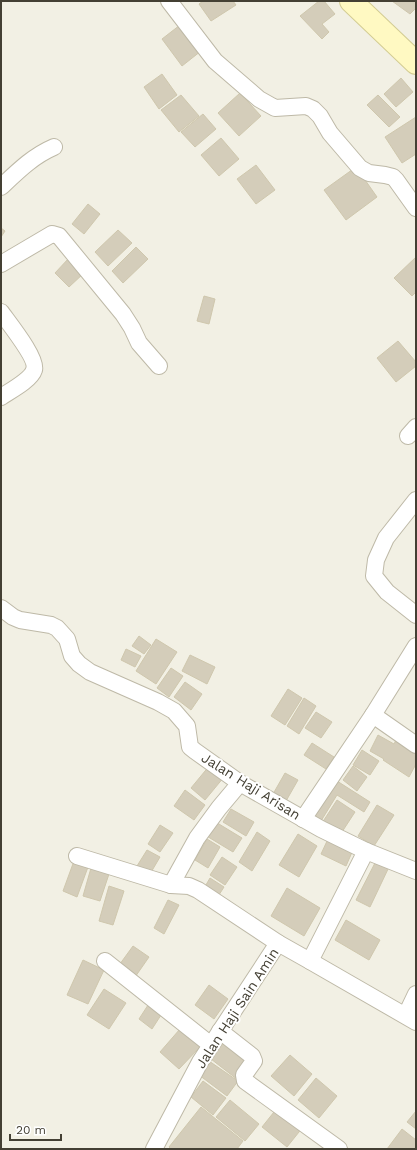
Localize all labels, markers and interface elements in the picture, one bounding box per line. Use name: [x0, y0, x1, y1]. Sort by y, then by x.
street label: Jalan Haji Arisan: [199, 749, 303, 823]
street label: Jalan Haji Sain Amin: [192, 945, 282, 1071]
scale bar: [10, 1116, 61, 1142]
text: 20 m: [16, 1123, 46, 1137]

